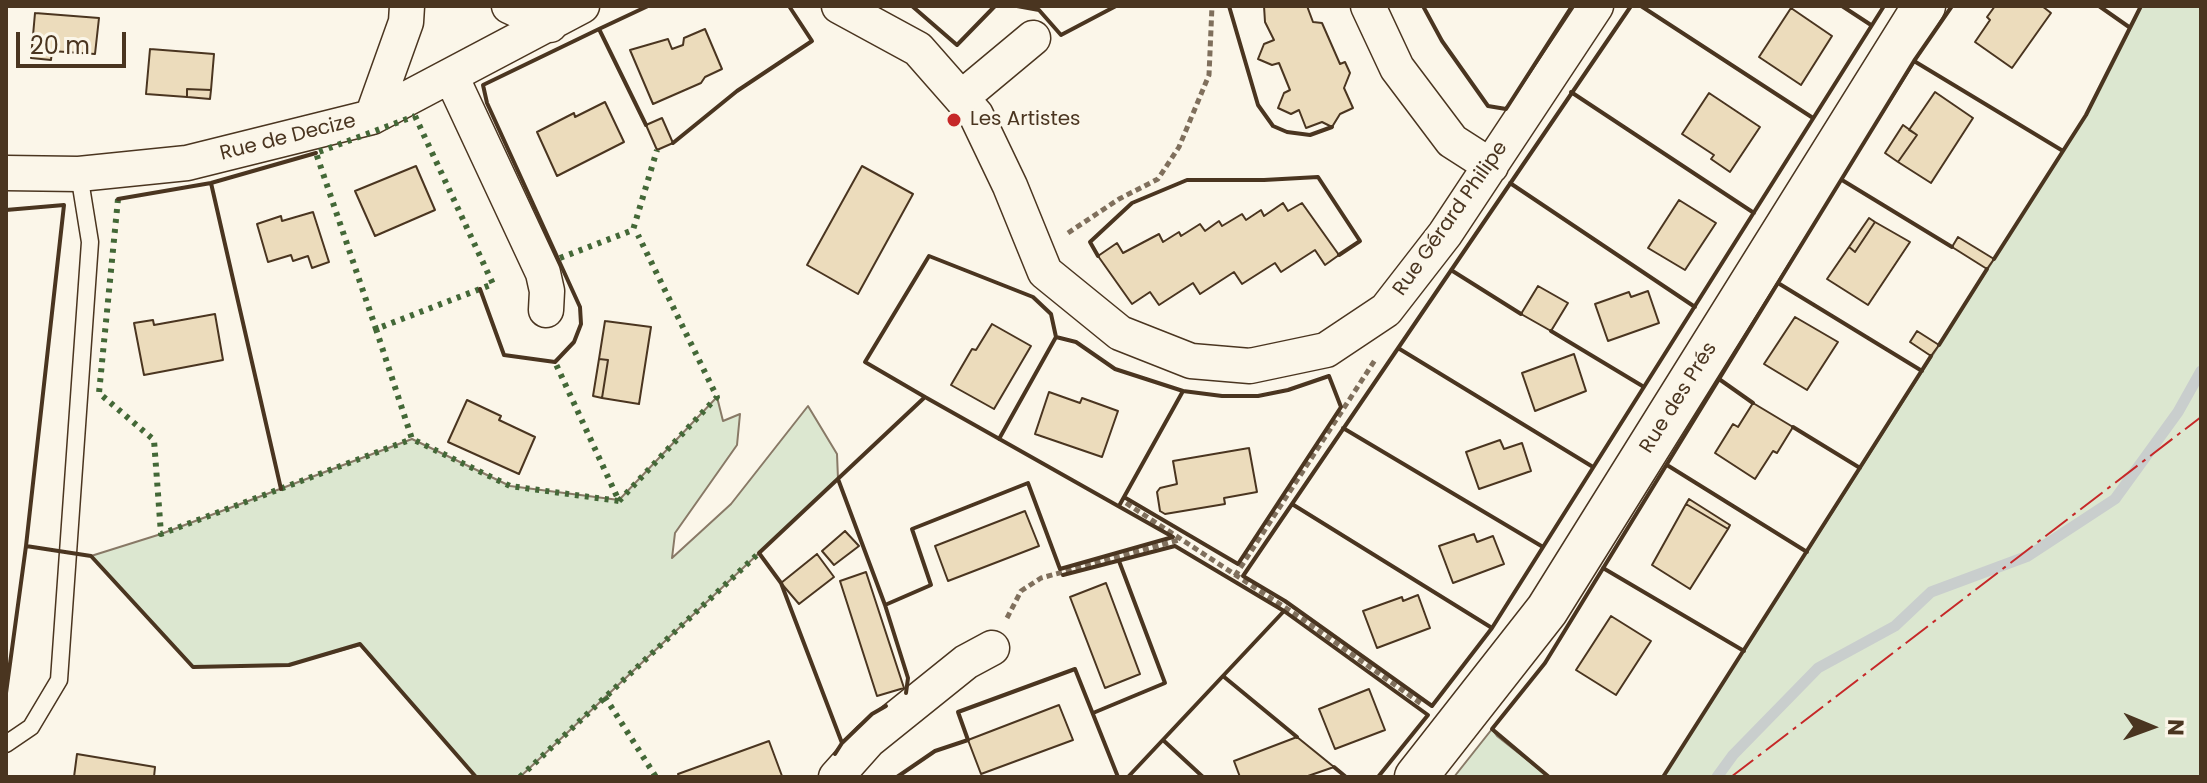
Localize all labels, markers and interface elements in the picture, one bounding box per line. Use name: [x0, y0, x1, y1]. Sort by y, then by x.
scale bar: [20, 16, 130, 66]
text: 20 m: [30, 29, 90, 62]
place label: Les Artistes: [970, 108, 1081, 132]
street label: Rue de Decize: [218, 110, 358, 166]
marker: Les Artistes: [945, 111, 963, 129]
street label: Rue Gérard Philipe: [1389, 137, 1513, 301]
street label: Rue des Prés: [1635, 338, 1723, 458]
north arrow: [2111, 687, 2191, 767]
text: N: [2160, 719, 2191, 736]

